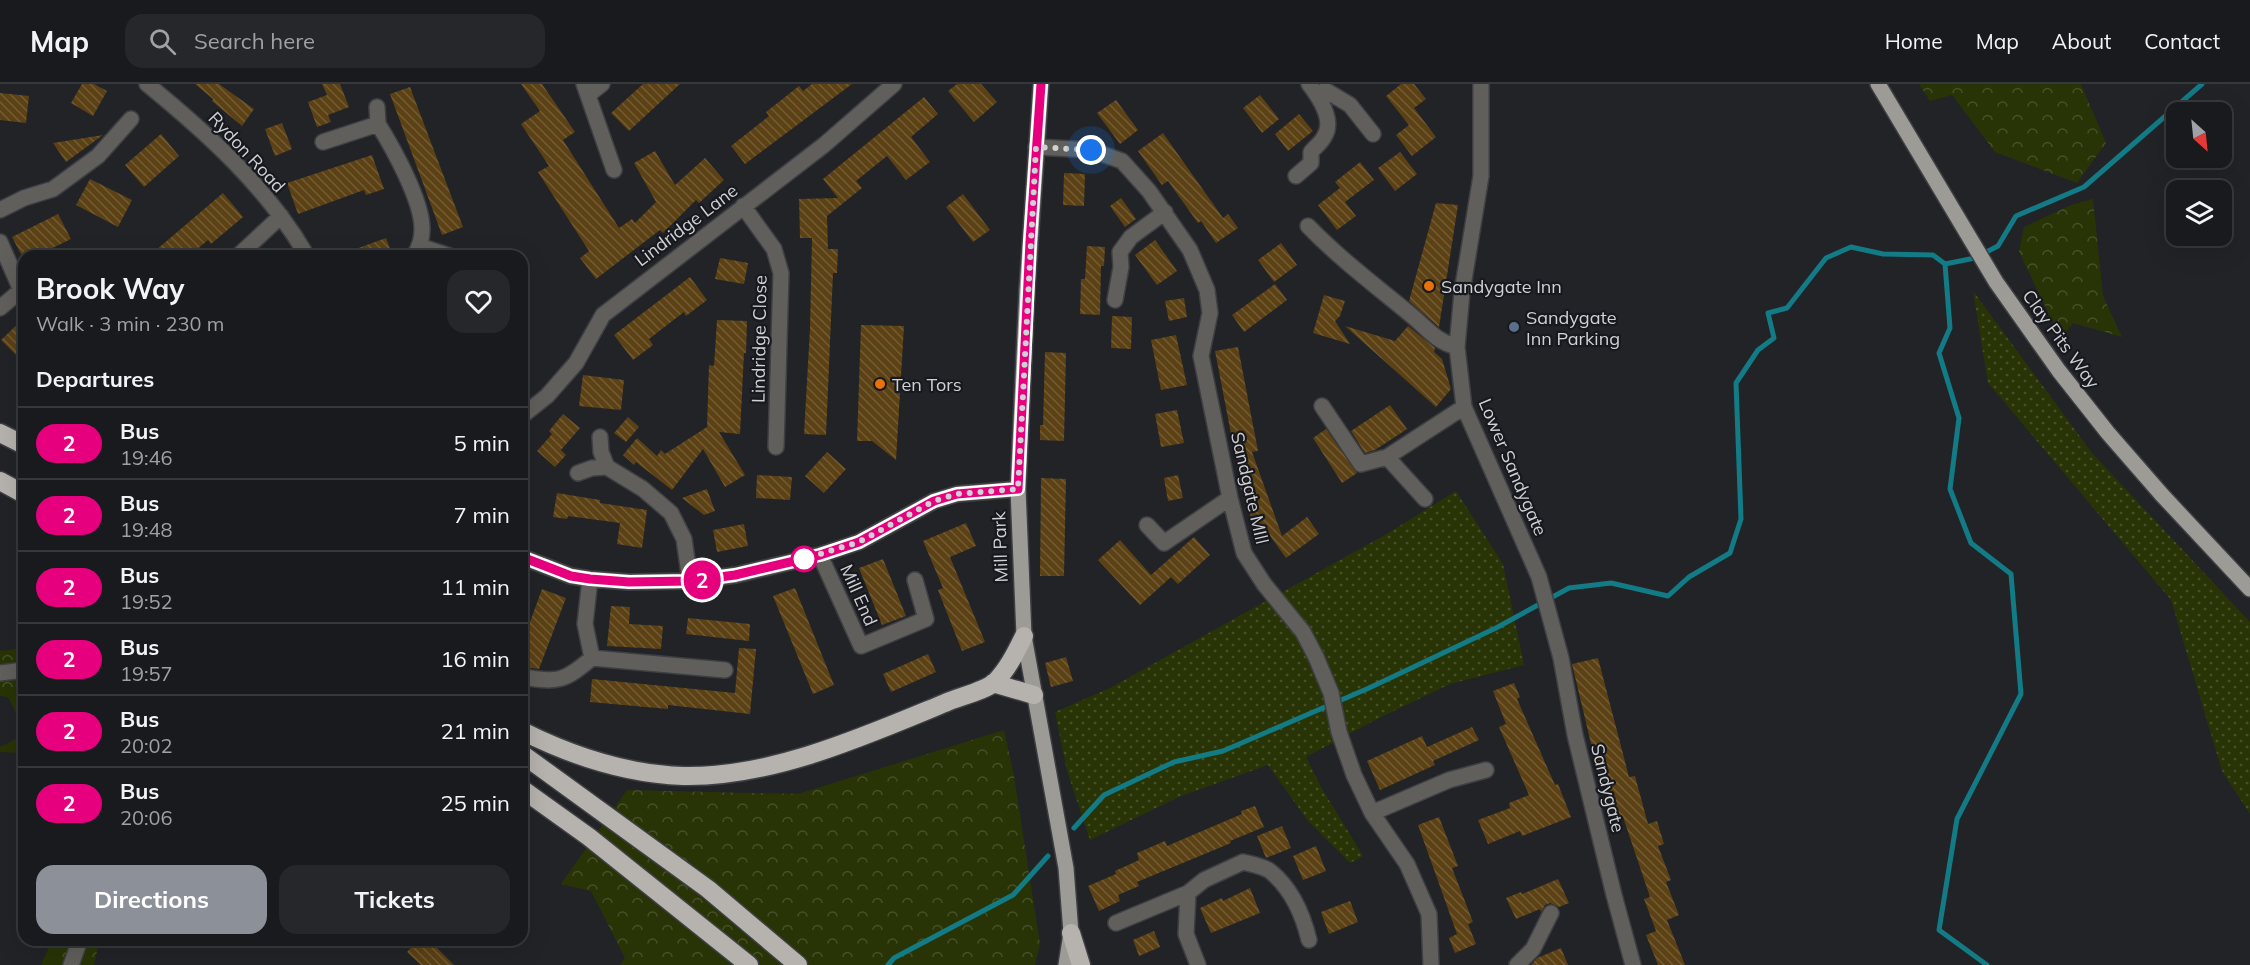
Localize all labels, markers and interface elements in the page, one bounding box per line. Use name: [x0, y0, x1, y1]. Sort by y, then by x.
search box: [125, 14, 545, 68]
text: Map: [30, 24, 89, 59]
icon: search: [146, 25, 179, 58]
text: Search here: [194, 27, 315, 55]
text: Home: [1885, 28, 1943, 54]
text: Map: [1976, 28, 2019, 54]
text: About: [2052, 28, 2111, 54]
text: Contact: [2144, 28, 2220, 54]
north arrow: [2166, 102, 2232, 168]
map controls: [2166, 102, 2232, 246]
street label: Rydon Road: [204, 107, 290, 197]
your location: [1076, 135, 1106, 165]
street label: Lindridge Lane: [630, 179, 742, 271]
button: layers: [2166, 180, 2232, 246]
button: heart: [447, 270, 510, 333]
text: Brook Way: [36, 271, 185, 306]
street label: Lindridge Close: [746, 275, 772, 403]
place label: Sandygate Inn: [1441, 275, 1562, 298]
marker: Sandygate Inn: [1422, 279, 1436, 293]
street label: Clay Pits Way: [2017, 285, 2105, 393]
place label: Sandygate Inn Parking: [1526, 306, 1620, 350]
text: Walk · 3 min · 230 m: [36, 311, 224, 336]
marker: Sandygate Inn Parking: [1507, 320, 1521, 334]
text: Departures: [36, 365, 154, 393]
place label: Ten Tors: [892, 373, 962, 396]
marker: Ten Tors: [873, 377, 887, 391]
street label: Lower Sandygate: [1474, 395, 1552, 539]
text: Bus: [120, 417, 159, 445]
text: 5 min: [454, 429, 510, 457]
text: 2: [63, 430, 75, 456]
street label: Sandgate MIll: [1226, 430, 1274, 546]
text: 19:46: [120, 445, 173, 470]
text: Bus: [120, 489, 159, 517]
text: 7 min: [454, 501, 510, 529]
text: 2: [63, 502, 75, 528]
street label: Mill Park: [987, 510, 1013, 583]
text: 19:48: [120, 517, 173, 542]
unlabelled marker: [791, 546, 817, 572]
line badge: 2: [682, 560, 722, 600]
text: Bus: [120, 561, 159, 589]
street label: Mill End: [835, 561, 883, 629]
text: 2: [696, 567, 708, 593]
text: 11 min: [440, 573, 510, 601]
text: 2: [63, 574, 75, 600]
text: 19:52: [120, 589, 173, 614]
text: Bus: [120, 633, 159, 661]
text: 16 min: [440, 645, 510, 673]
text: 2: [63, 646, 75, 672]
text: 19:57: [120, 661, 173, 686]
text: Bus: [120, 705, 159, 733]
text: 21 min: [440, 717, 510, 745]
text: 2: [63, 718, 75, 744]
text: 20:02: [120, 733, 173, 758]
street label: Sandygate: [1586, 741, 1630, 835]
text: Bus: [120, 777, 159, 805]
text: 25 min: [440, 789, 510, 817]
text: 2: [63, 790, 75, 816]
text: 20:06: [120, 805, 173, 830]
button: Directions: [36, 865, 267, 934]
button: Tickets: [279, 865, 510, 934]

